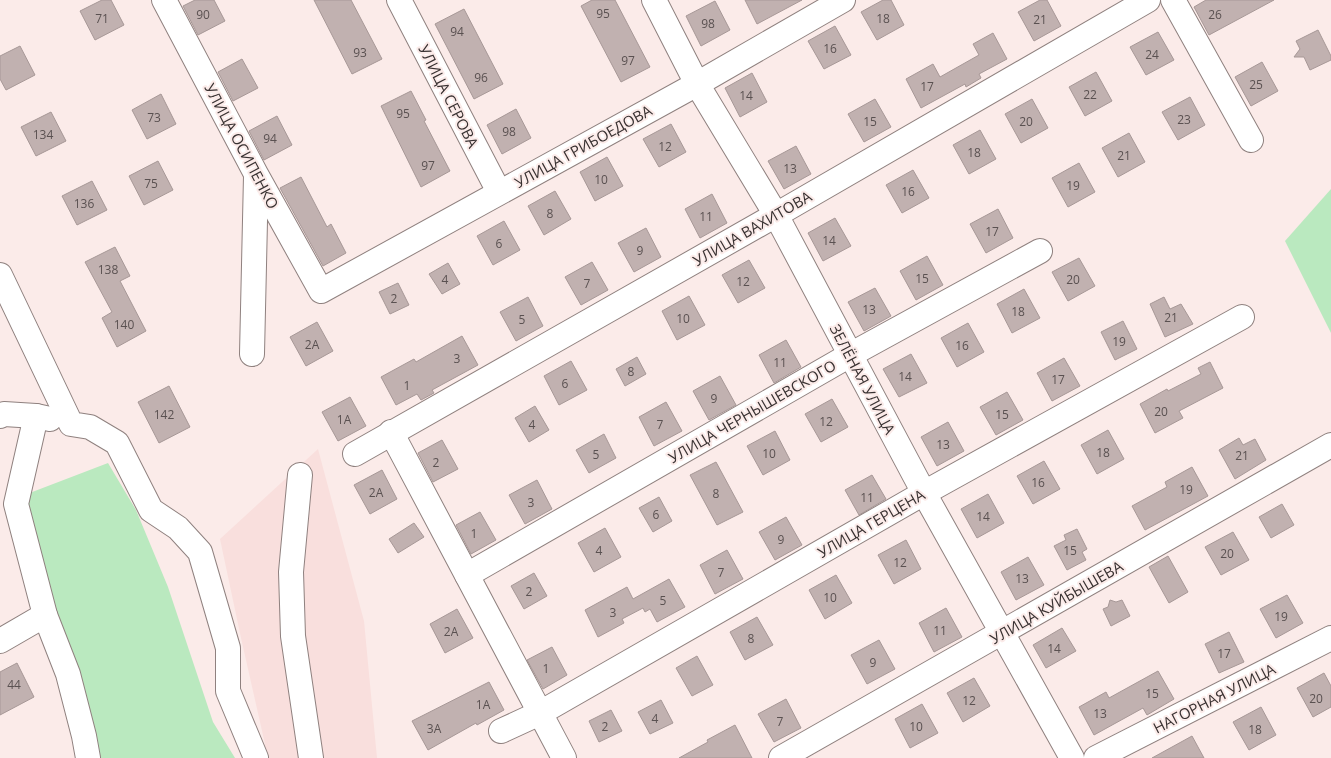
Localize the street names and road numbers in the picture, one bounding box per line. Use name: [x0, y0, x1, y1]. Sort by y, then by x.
street label: УЛИЦА СЕРОВА: [414, 41, 484, 151]
street label: УЛИЦА ОСИПЕНКО: [200, 80, 284, 212]
street label: УЛИЦА ГРИБОЕДОВА: [511, 100, 656, 192]
street label: УЛИЦА ВАХИТОВА: [689, 186, 815, 270]
street label: ЗЕЛЁНАЯ УЛИЦА: [826, 321, 901, 438]
street label: УЛИЦА ЧЕРНЫШЕВСКОГО: [665, 355, 839, 467]
street label: УЛИЦА ГЕРЦЕНА: [814, 484, 929, 562]
street label: УЛИЦА КУЙБЫШЕВА: [986, 555, 1127, 648]
street label: НАГОРНАЯ УЛИЦА: [1149, 658, 1279, 737]

